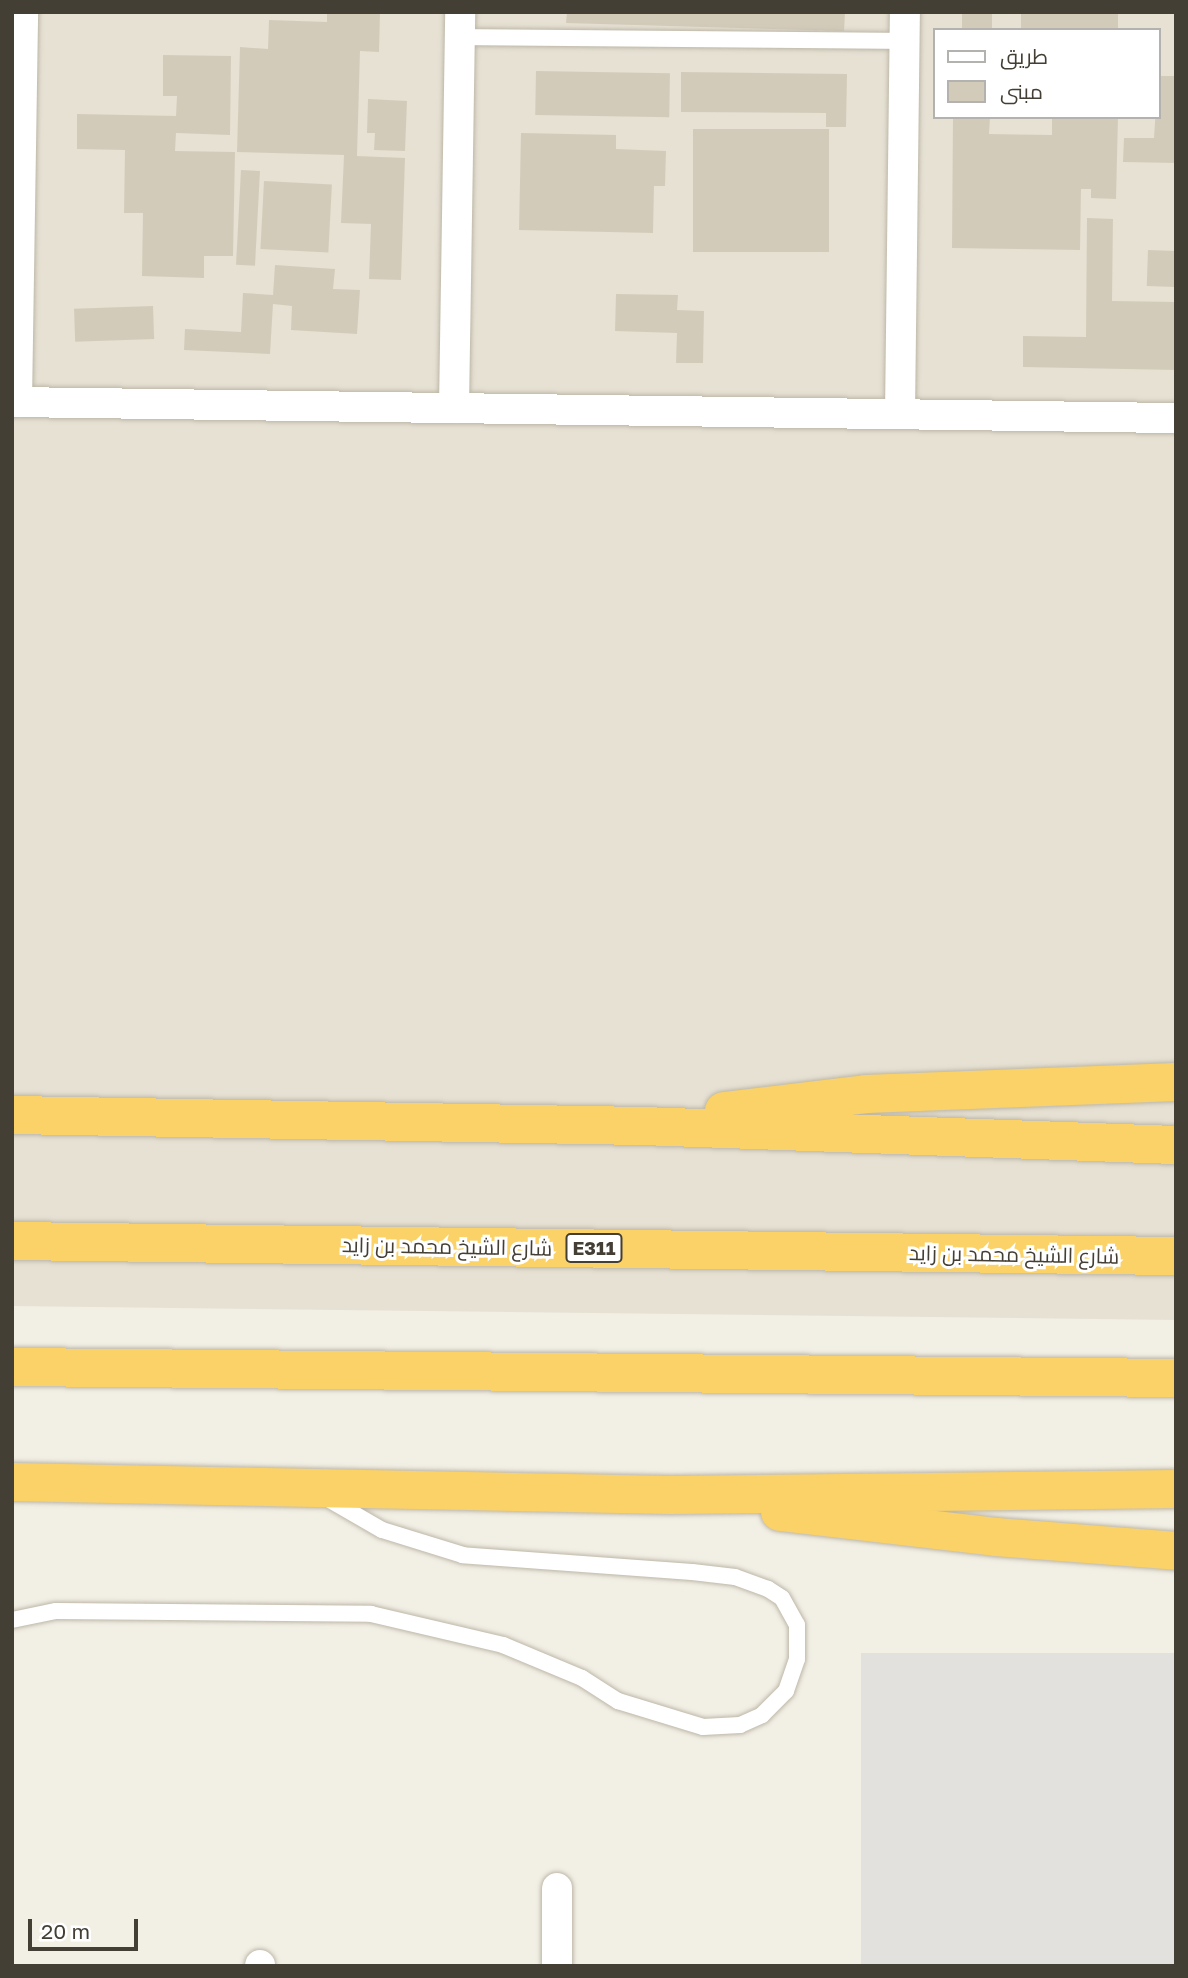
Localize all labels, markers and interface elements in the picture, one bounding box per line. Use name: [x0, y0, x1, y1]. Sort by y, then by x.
legend: [932, 28, 1160, 119]
text: طريق: [1000, 43, 1048, 69]
text: مبنى: [1000, 78, 1043, 104]
street label: شارع الشيخ محمد بن زايد: [342, 1232, 552, 1260]
road number: E311: [564, 1232, 624, 1264]
street label: شارع الشيخ محمد بن زايد: [909, 1240, 1119, 1268]
scale bar: [32, 1904, 142, 1948]
text: 20 m: [41, 1918, 90, 1944]

